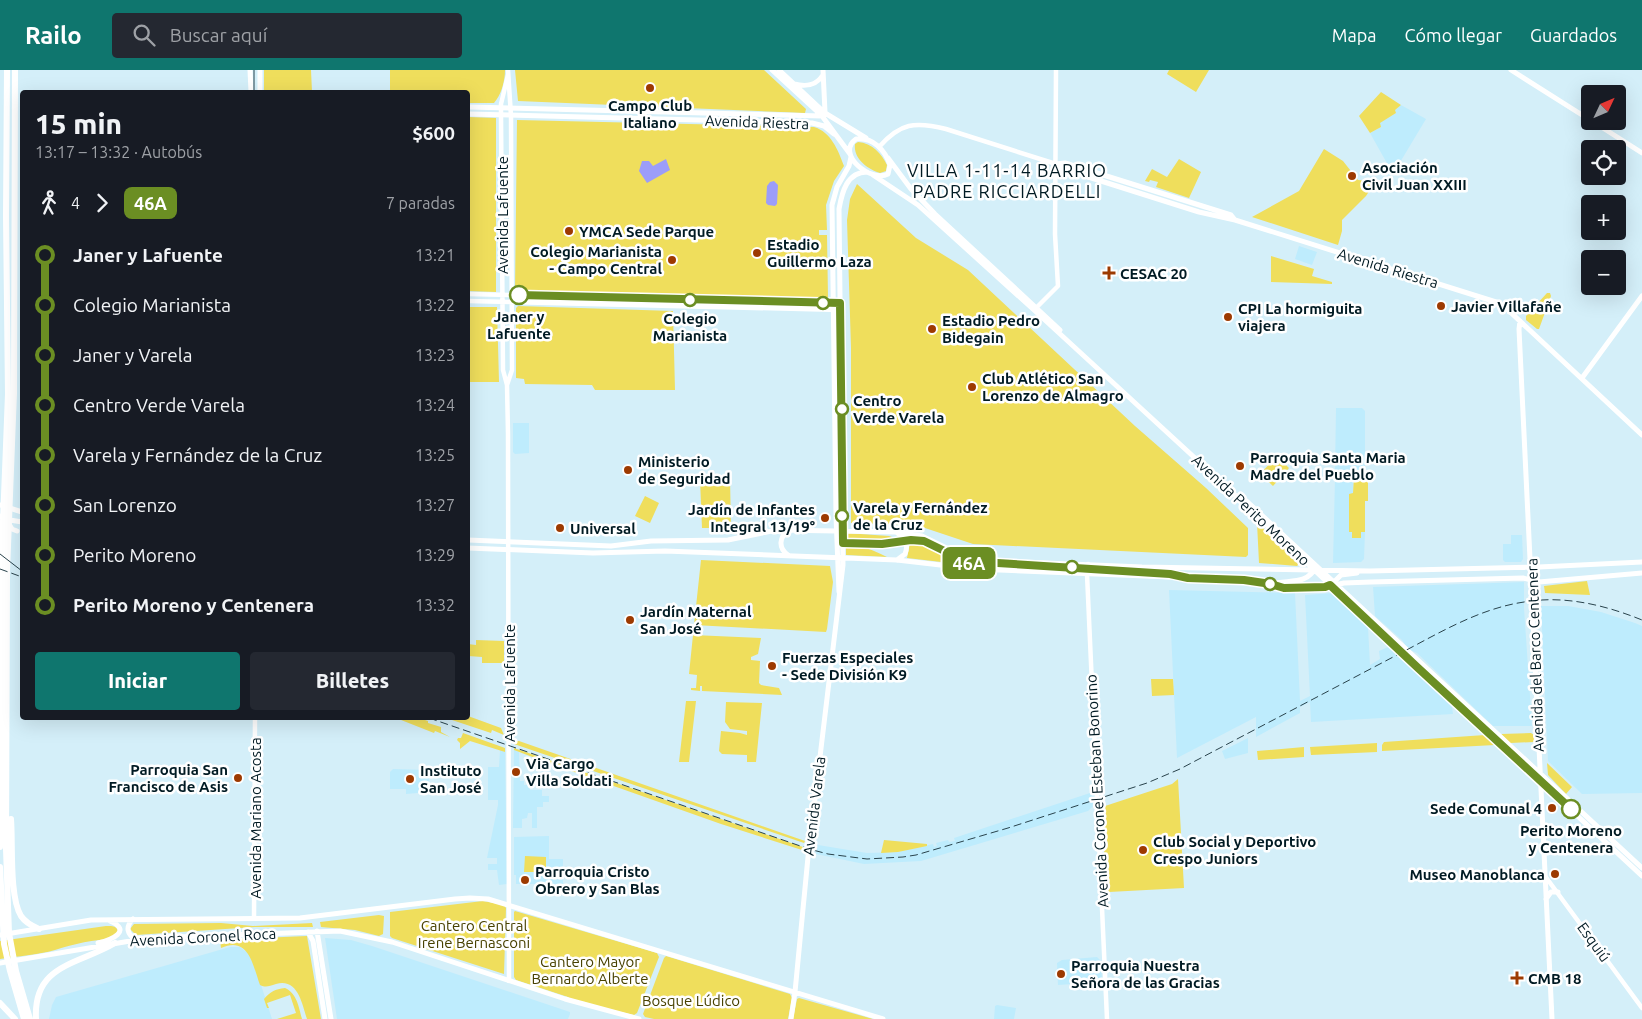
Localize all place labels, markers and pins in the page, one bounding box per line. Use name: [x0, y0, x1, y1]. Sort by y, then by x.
marker: Campo Club Italiano: [644, 82, 656, 94]
place label: Campo Club Italiano: [608, 97, 692, 131]
place label: Asociación Civil Juan XXIII: [1362, 159, 1467, 193]
marker: Asociación Civil Juan XXIII: [1346, 170, 1358, 182]
place label: YMCA Sede Parque: [579, 223, 714, 240]
marker: YMCA Sede Parque: [563, 225, 575, 237]
place label: Estadio Guillermo Laza: [767, 236, 872, 270]
place label: Colegio Marianista - Campo Central: [530, 243, 662, 277]
marker: Estadio Guillermo Laza: [751, 247, 763, 259]
marker: Colegio Marianista - Campo Central: [666, 254, 678, 266]
place label: CESAC 20: [1120, 265, 1187, 282]
marker: CESAC 20: [1102, 266, 1116, 280]
marker: Janer y Lafuente: [509, 285, 529, 305]
marker: Colegio Marianista: [683, 293, 697, 307]
unlabelled marker: [816, 296, 830, 310]
place label: Javier Villafañe: [1451, 298, 1562, 315]
place label: CPI La hormiguita viajera: [1238, 300, 1362, 334]
marker: Javier Villafañe: [1435, 300, 1447, 312]
place label: Janer y Lafuente: [487, 308, 551, 342]
place label: Colegio Marianista: [653, 310, 727, 344]
marker: CPI La hormiguita viajera: [1222, 311, 1234, 323]
place label: Estadio Pedro Bidegain: [942, 312, 1040, 346]
marker: Estadio Pedro Bidegain: [926, 323, 938, 335]
place label: Club Atlético San Lorenzo de Almagro: [982, 370, 1124, 404]
marker: Club Atlético San Lorenzo de Almagro: [966, 381, 978, 393]
place label: Centro Verde Varela: [853, 392, 944, 426]
marker: Centro Verde Varela: [835, 402, 849, 416]
place label: Parroquia Santa Maria Madre del Pueblo: [1250, 449, 1406, 483]
place label: Ministerio de Seguridad: [638, 453, 730, 487]
marker: Parroquia Santa Maria Madre del Pueblo: [1234, 460, 1246, 472]
marker: Ministerio de Seguridad: [622, 464, 634, 476]
place label: Varela y Fernández de la Cruz: [853, 499, 988, 533]
place label: Jardín de Infantes Integral 13/19°: [688, 501, 815, 535]
marker: Varela y Fernández de la Cruz: [835, 509, 849, 523]
marker: Jardín de Infantes Integral 13/19°: [819, 512, 831, 524]
place label: Universal: [570, 520, 636, 537]
marker: Universal: [554, 522, 566, 534]
unlabelled marker: [1065, 560, 1079, 574]
unlabelled marker: [1263, 577, 1277, 591]
place label: Jardín Maternal San José: [640, 603, 752, 637]
marker: Jardín Maternal San José: [624, 614, 636, 626]
place label: Fuerzas Especiales - Sede División K9: [782, 649, 913, 683]
marker: Fuerzas Especiales - Sede División K9: [766, 660, 778, 672]
place label: Via Cargo Villa Soldati: [526, 755, 612, 789]
place label: Parroquia San Francisco de Asis: [108, 761, 228, 795]
place label: Instituto San José: [420, 762, 482, 796]
marker: Via Cargo Villa Soldati: [510, 766, 522, 778]
marker: Parroquia San Francisco de Asis: [232, 772, 244, 784]
marker: Instituto San José: [404, 773, 416, 785]
marker: Perito Moreno y Centenera: [1561, 799, 1581, 819]
place label: Sede Comunal 4: [1430, 800, 1542, 817]
marker: Sede Comunal 4: [1546, 802, 1558, 814]
place label: Perito Moreno y Centenera: [1520, 822, 1622, 856]
place label: Club Social y Deportivo Crespo Juniors: [1153, 833, 1316, 867]
marker: Club Social y Deportivo Crespo Juniors: [1137, 844, 1149, 856]
place label: Parroquia Cristo Obrero y San Blas: [535, 863, 660, 897]
place label: Museo Manoblanca: [1409, 866, 1545, 883]
marker: Museo Manoblanca: [1549, 868, 1561, 880]
marker: Parroquia Cristo Obrero y San Blas: [519, 874, 531, 886]
place label: Parroquia Nuestra Señora de las Gracias: [1071, 957, 1220, 991]
marker: Parroquia Nuestra Señora de las Gracias: [1055, 968, 1067, 980]
place label: CMB 18: [1528, 970, 1581, 987]
marker: CMB 18: [1510, 971, 1524, 985]

